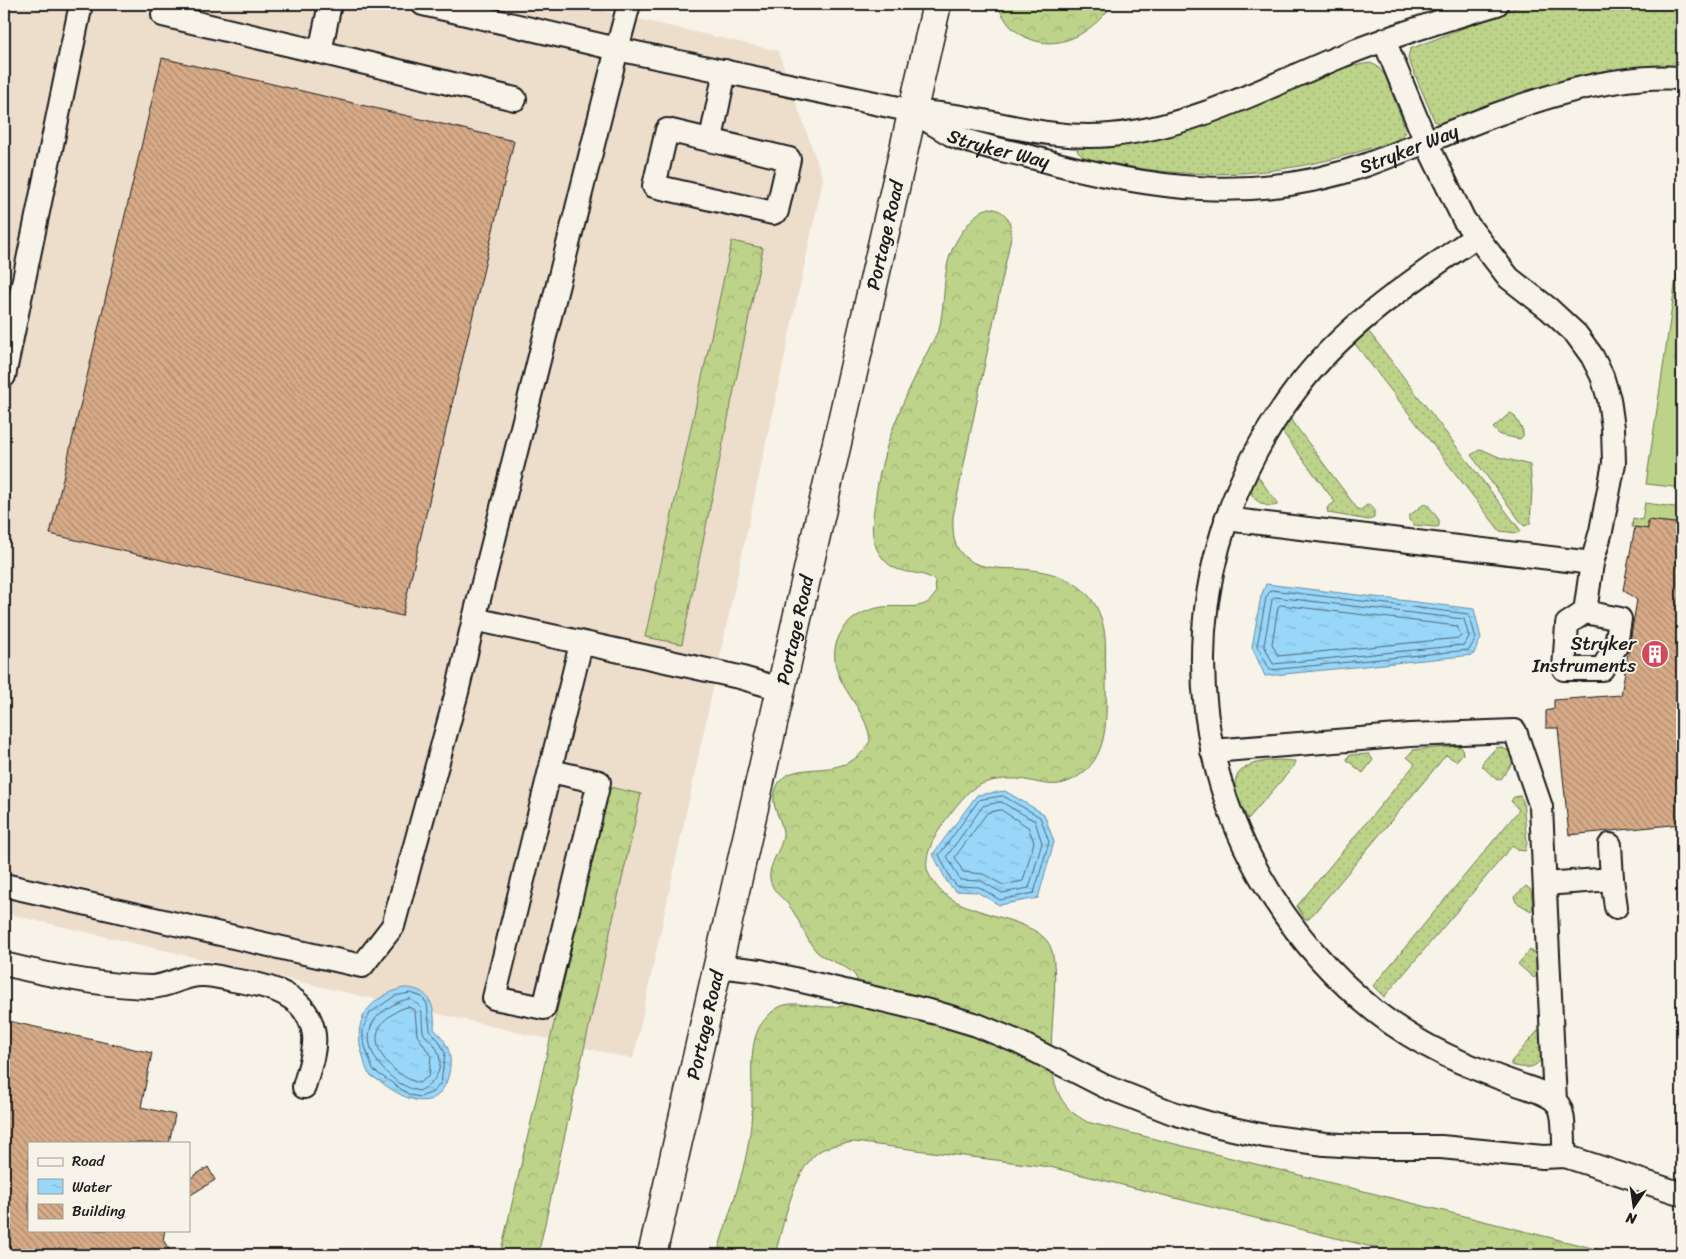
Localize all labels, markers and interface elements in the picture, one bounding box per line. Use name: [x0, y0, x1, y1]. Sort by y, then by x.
street label: Stryker Way: [1354, 114, 1464, 183]
street label: Stryker Way: [942, 119, 1054, 178]
street label: Portage Road: [856, 175, 913, 293]
street label: Portage Road: [766, 570, 823, 688]
place label: Stryker Instruments: [1531, 627, 1637, 682]
building icon: Stryker Instruments: [1640, 639, 1670, 669]
street label: Portage Road: [676, 965, 733, 1083]
legend: [28, 1142, 190, 1232]
text: Road: [72, 1148, 105, 1174]
text: Water: [72, 1174, 112, 1200]
north arrow: [1608, 1182, 1658, 1232]
text: Building: [72, 1198, 126, 1224]
text: N: [1623, 1205, 1640, 1232]

